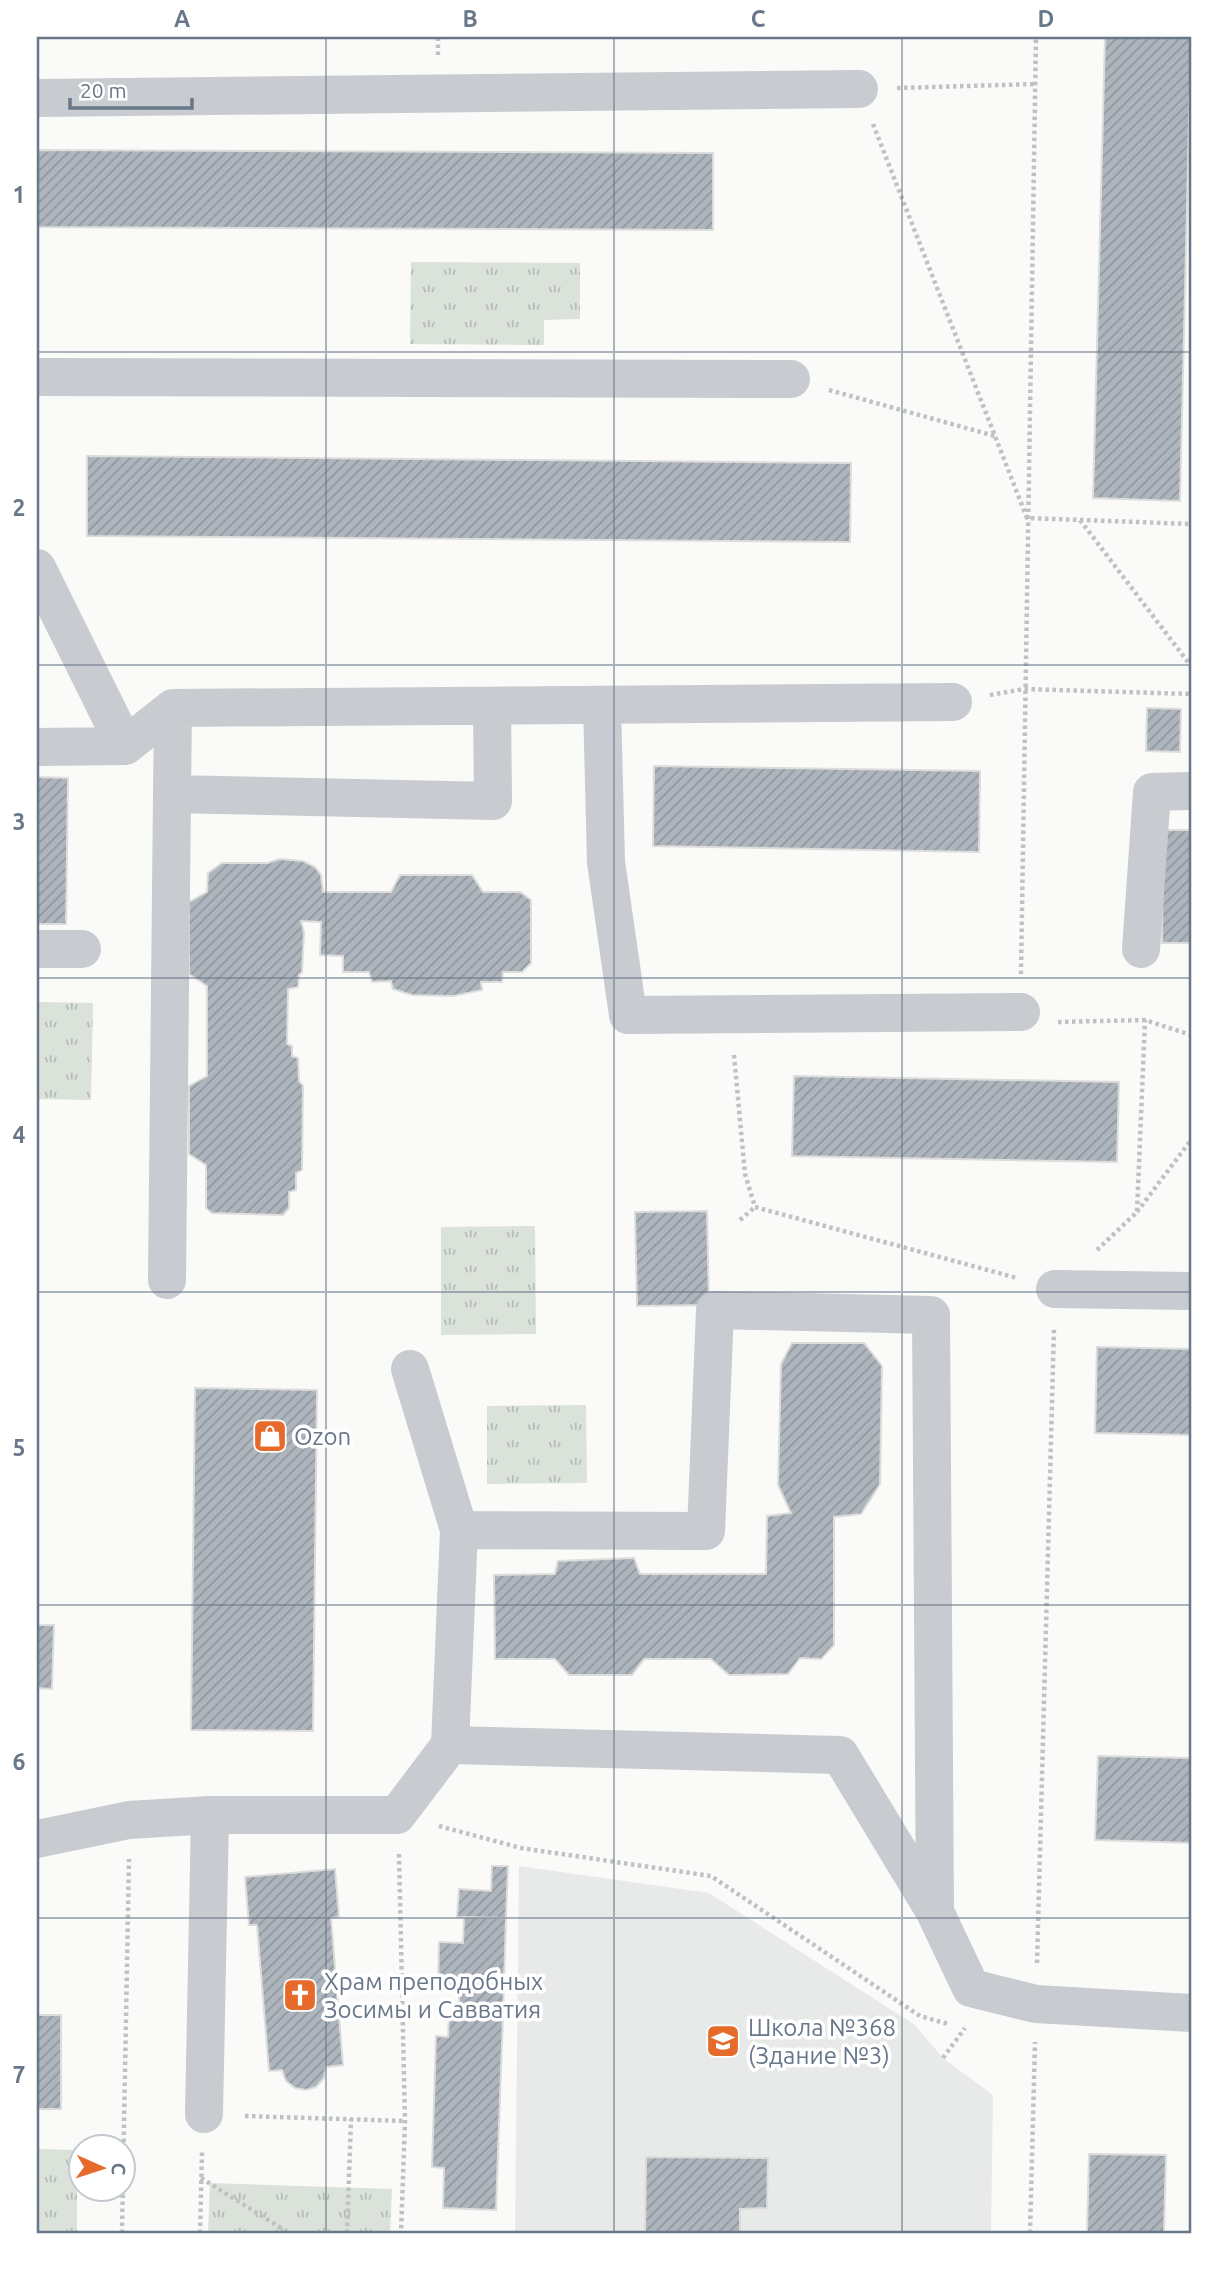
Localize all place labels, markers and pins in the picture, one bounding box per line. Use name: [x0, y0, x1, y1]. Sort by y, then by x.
shop icon: Ozon: [251, 1417, 289, 1455]
place label: Ozon: [294, 1423, 351, 1450]
place label: Храм преподобных Зосимы и Савватия: [324, 1968, 543, 2023]
church icon: Храм преподобных Зосимы и Савватия: [281, 1976, 319, 2014]
place label: Школа №368 (Здание №3): [748, 2014, 896, 2069]
school or university icon: Школа №368 (Здание №3): [704, 2022, 742, 2060]

